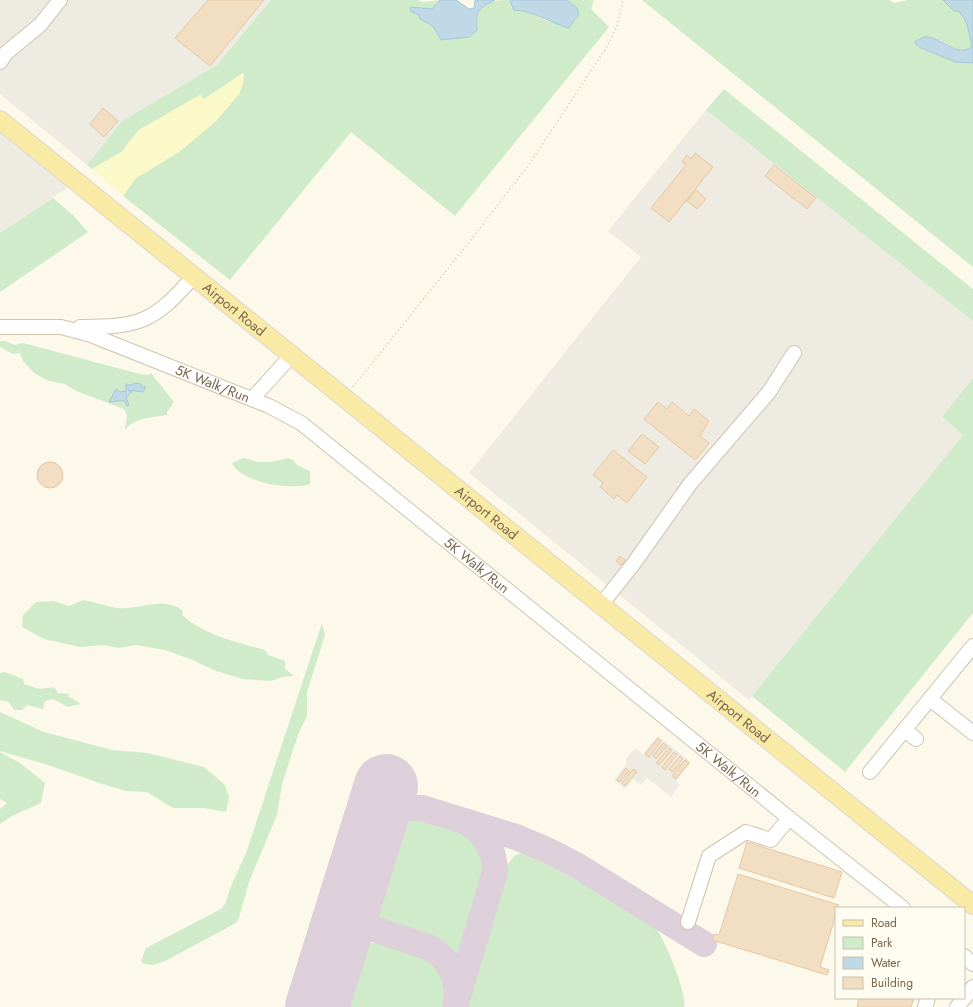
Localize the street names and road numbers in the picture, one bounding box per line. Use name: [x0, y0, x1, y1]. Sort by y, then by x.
street label: Airport Road: [198, 277, 270, 341]
street label: 5K Walk/Run: [172, 360, 253, 407]
street label: Airport Road: [451, 481, 522, 544]
street label: 5K Walk/Run: [440, 533, 514, 598]
street label: Airport Road: [703, 684, 774, 748]
street label: 5K Walk/Run: [692, 737, 765, 802]

